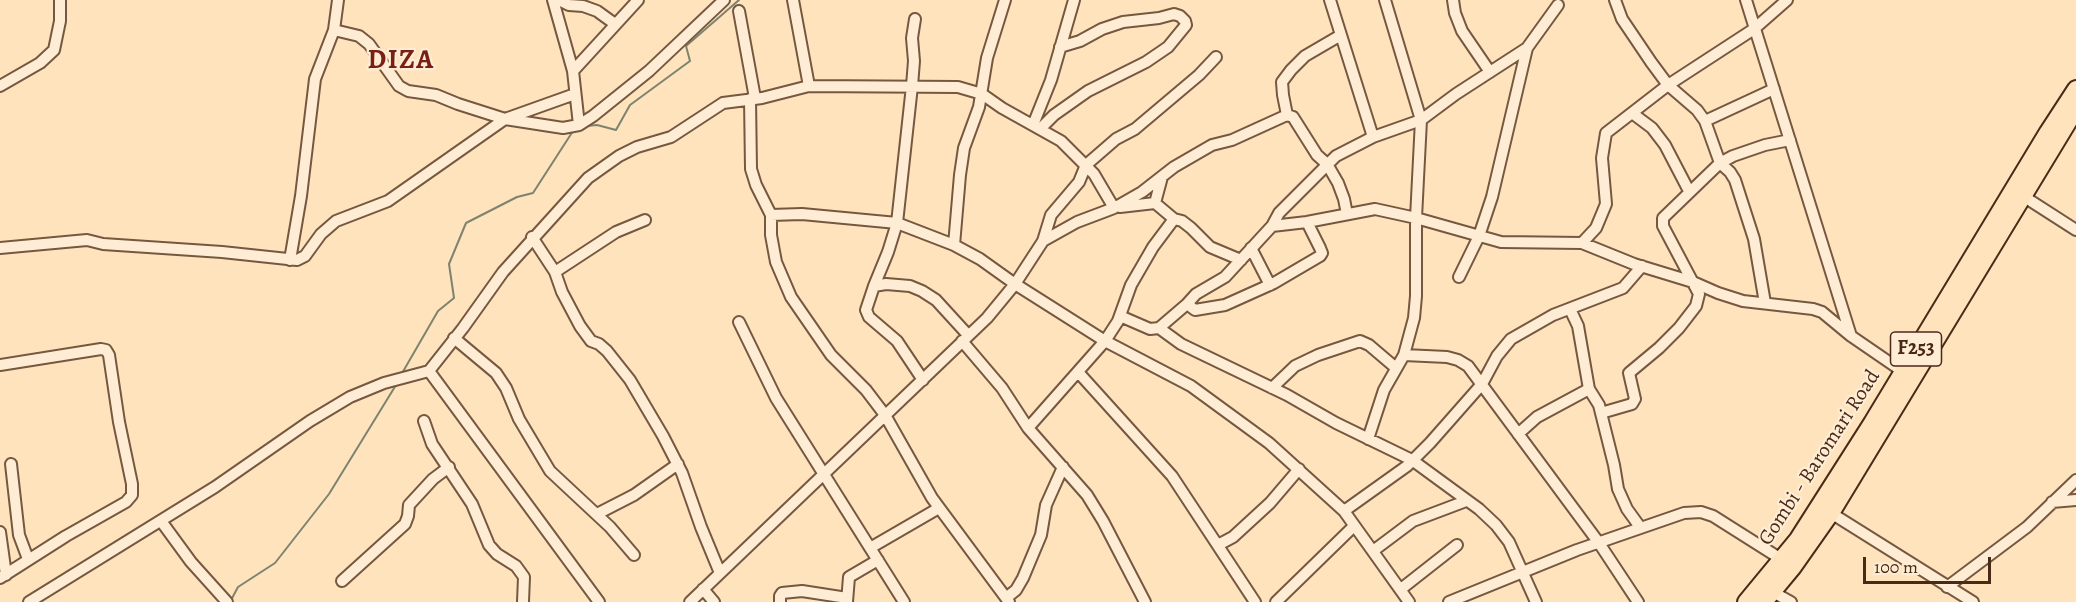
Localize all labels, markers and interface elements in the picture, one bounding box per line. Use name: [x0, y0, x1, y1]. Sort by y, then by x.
district label: DIZA: [367, 45, 435, 77]
road number: F253: [1890, 332, 1942, 366]
street label: Gombi - Baromari Road: [1754, 366, 1886, 550]
scale bar: [1866, 545, 1994, 583]
text: 100 m: [1874, 555, 1918, 579]

